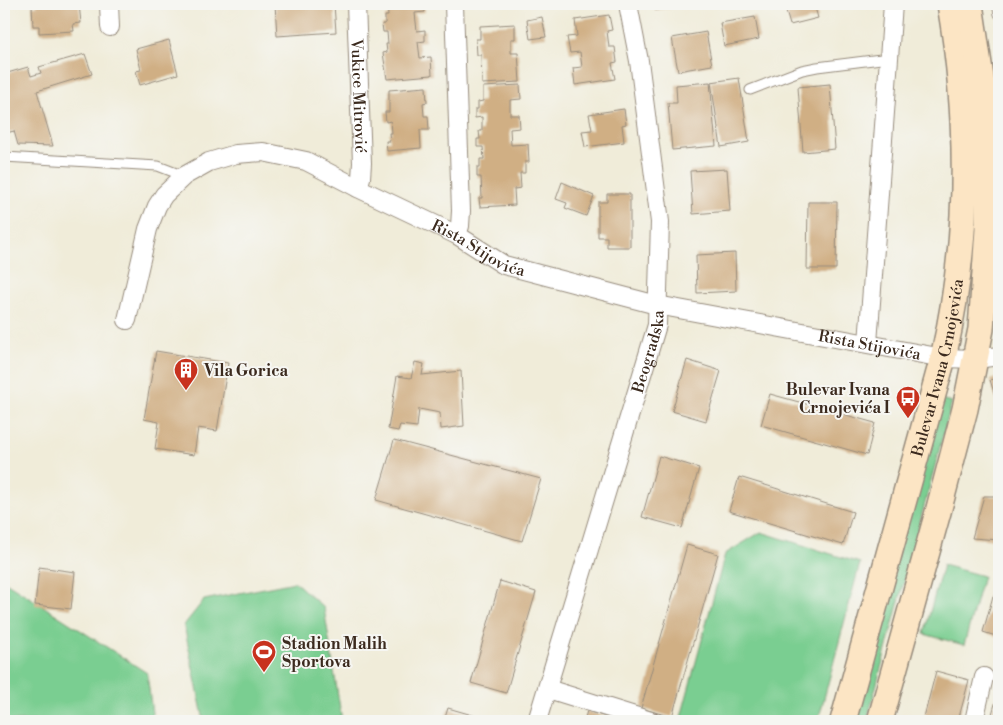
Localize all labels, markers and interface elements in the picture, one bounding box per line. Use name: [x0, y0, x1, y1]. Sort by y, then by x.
street label: Vukice Mitrović: [346, 37, 371, 154]
street label: Rista Stijovića: [428, 215, 528, 281]
street label: Bulevar Ivana Crnojevića: [907, 277, 968, 460]
street label: Beogradska: [628, 309, 668, 396]
street label: Rista Stijovića: [817, 326, 923, 365]
building icon: Vila Gorica: [173, 357, 199, 391]
place label: Vila Gorica: [203, 361, 289, 381]
place label: Bulevar Ivana Crnojevića I: [786, 380, 890, 418]
bus stop icon: Bulevar Ivana Crnojevića I: [895, 385, 921, 419]
place label: Stadion Malih Sportova: [282, 634, 387, 672]
sports icon: Stadion Malih Sportova: [251, 639, 277, 673]

